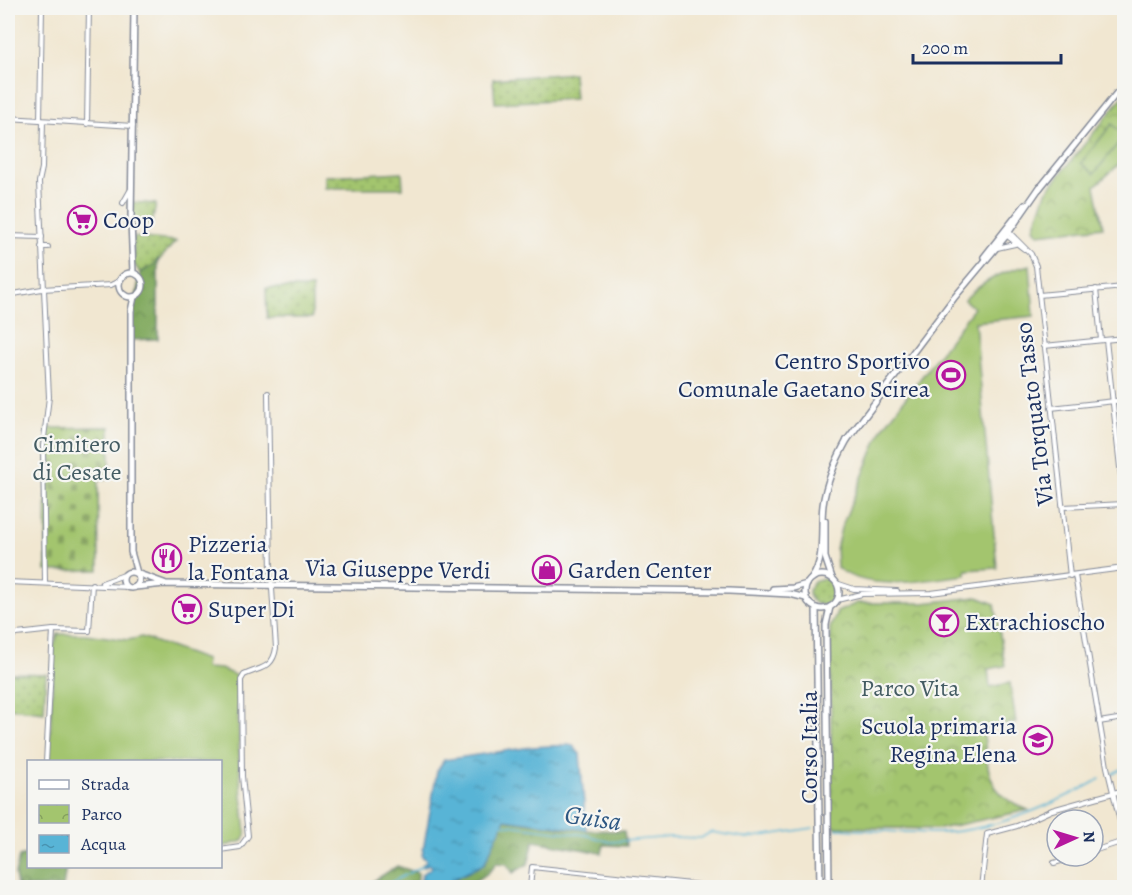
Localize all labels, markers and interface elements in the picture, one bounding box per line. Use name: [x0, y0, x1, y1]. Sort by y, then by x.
scale bar: [913, 27, 1062, 65]
text: 200 m: [922, 36, 968, 60]
supermarket icon: Coop: [66, 204, 98, 236]
place label: Coop: [103, 204, 154, 236]
street label: Via Torquato Tasso: [1007, 320, 1061, 508]
place label: Centro Sportivo Comunale Gaetano Scirea: [678, 345, 931, 405]
sports icon: Centro Sportivo Comunale Gaetano Scirea: [935, 359, 967, 391]
park label: Cimitero di Cesate: [32, 428, 122, 488]
place label: Pizzeria la Fontana: [188, 528, 290, 588]
restaurant icon: Pizzeria la Fontana: [151, 542, 183, 574]
street label: Via Giuseppe Verdi: [304, 551, 491, 587]
shop icon: Garden Center: [531, 554, 563, 586]
place label: Garden Center: [568, 554, 712, 586]
supermarket icon: Super Di: [171, 593, 203, 625]
place label: Super Di: [208, 593, 295, 625]
bar icon: Extrachioscho: [928, 606, 960, 638]
place label: Extrachioscho: [965, 606, 1105, 638]
park label: Parco Vita: [861, 672, 960, 704]
street label: Corso Italia: [793, 689, 825, 804]
place label: Scuola primaria Regina Elena: [861, 710, 1018, 770]
school or university icon: Scuola primaria Regina Elena: [1022, 724, 1054, 756]
legend: [27, 760, 222, 868]
text: Strada: [81, 772, 130, 796]
water label: Guisa: [563, 797, 623, 839]
text: Parco: [81, 802, 122, 826]
north arrow: [1045, 808, 1105, 868]
text: N: [1078, 830, 1100, 844]
text: Acqua: [80, 832, 127, 856]

